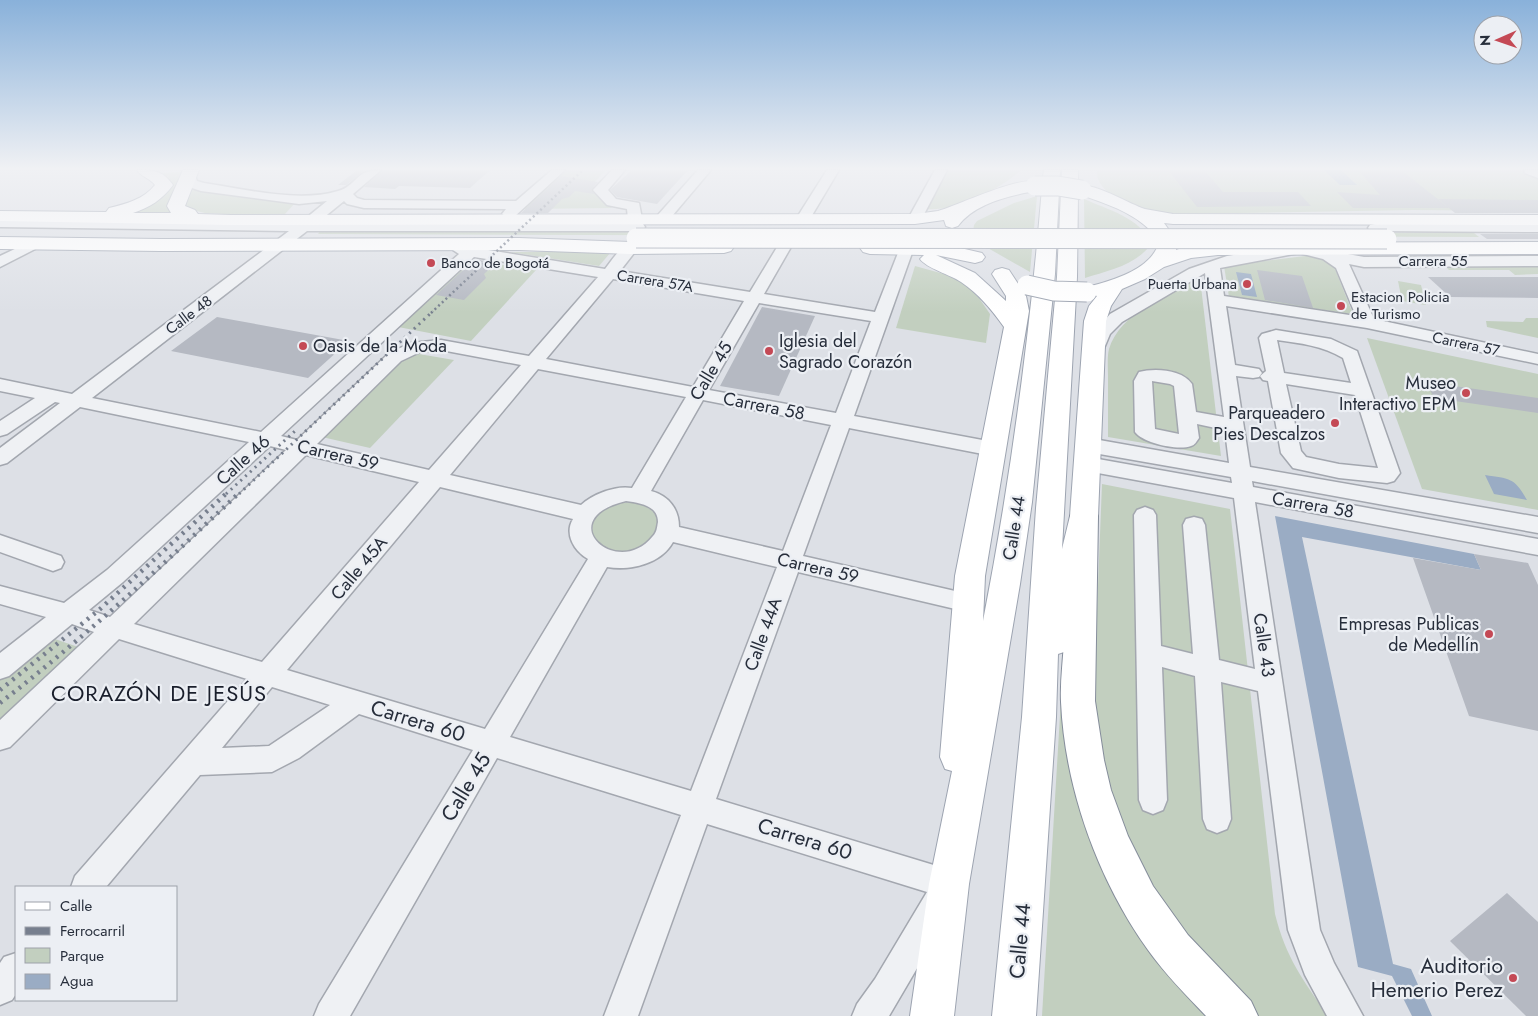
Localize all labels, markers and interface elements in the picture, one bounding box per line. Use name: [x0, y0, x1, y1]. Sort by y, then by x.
north arrow: [1473, 15, 1523, 65]
text: N: [1475, 35, 1495, 46]
street label: Carrera 55: [1398, 250, 1468, 272]
place label: Banco de Bogotá: [441, 252, 549, 274]
marker: Banco de Bogotá: [425, 257, 437, 269]
street label: Carrera 57A: [615, 264, 695, 298]
place label: Puerta Urbana: [1148, 273, 1237, 295]
marker: Puerta Urbana: [1241, 278, 1253, 290]
place label: Estacion Policia de Turismo: [1351, 286, 1449, 325]
street label: Calle 48: [161, 290, 217, 340]
marker: Estacion Policia de Turismo: [1335, 300, 1347, 312]
street label: Carrera 57: [1430, 326, 1502, 362]
place label: Iglesia del Sagrado Corazón: [779, 328, 912, 375]
place label: Oasis de la Moda: [313, 333, 447, 359]
street label: Calle 45: [683, 337, 739, 405]
marker: Oasis de la Moda: [297, 340, 309, 352]
marker: Iglesia del Sagrado Corazón: [763, 345, 775, 357]
place label: Museo Interactivo EPM: [1339, 370, 1456, 417]
street label: Carrera 58: [721, 385, 807, 427]
marker: Museo Interactivo EPM: [1460, 387, 1472, 399]
place label: Parqueadero Pies Descalzos: [1213, 400, 1325, 447]
marker: Parqueadero Pies Descalzos: [1329, 417, 1341, 429]
street label: Calle 46: [210, 429, 276, 491]
street label: Carrera 59: [295, 433, 381, 477]
street label: Carrera 58: [1270, 485, 1356, 525]
street label: Calle 44: [996, 494, 1032, 562]
street label: Calle 45A: [324, 530, 394, 606]
street label: Carrera 59: [775, 546, 861, 590]
street label: Calle 44A: [738, 593, 788, 675]
street label: Calle 43: [1247, 611, 1281, 679]
place label: Empresas Publicas de Medellín: [1339, 611, 1479, 658]
marker: Empresas Publicas de Medellín: [1483, 628, 1495, 640]
district label: CORAZÓN DE JESÚS: [51, 677, 267, 709]
street label: Carrera 60: [367, 692, 469, 750]
street label: Calle 45: [434, 747, 498, 827]
street label: Carrera 60: [754, 810, 856, 868]
legend: [15, 886, 178, 1001]
text: Calle: [60, 895, 92, 917]
street label: Calle 44: [1002, 902, 1038, 980]
text: Ferrocarril: [60, 920, 125, 942]
text: Parque: [60, 945, 104, 967]
place label: Auditorio Hemerio Perez: [1371, 951, 1503, 1005]
text: Agua: [60, 970, 94, 992]
marker: Auditorio Hemerio Perez: [1507, 972, 1519, 984]

